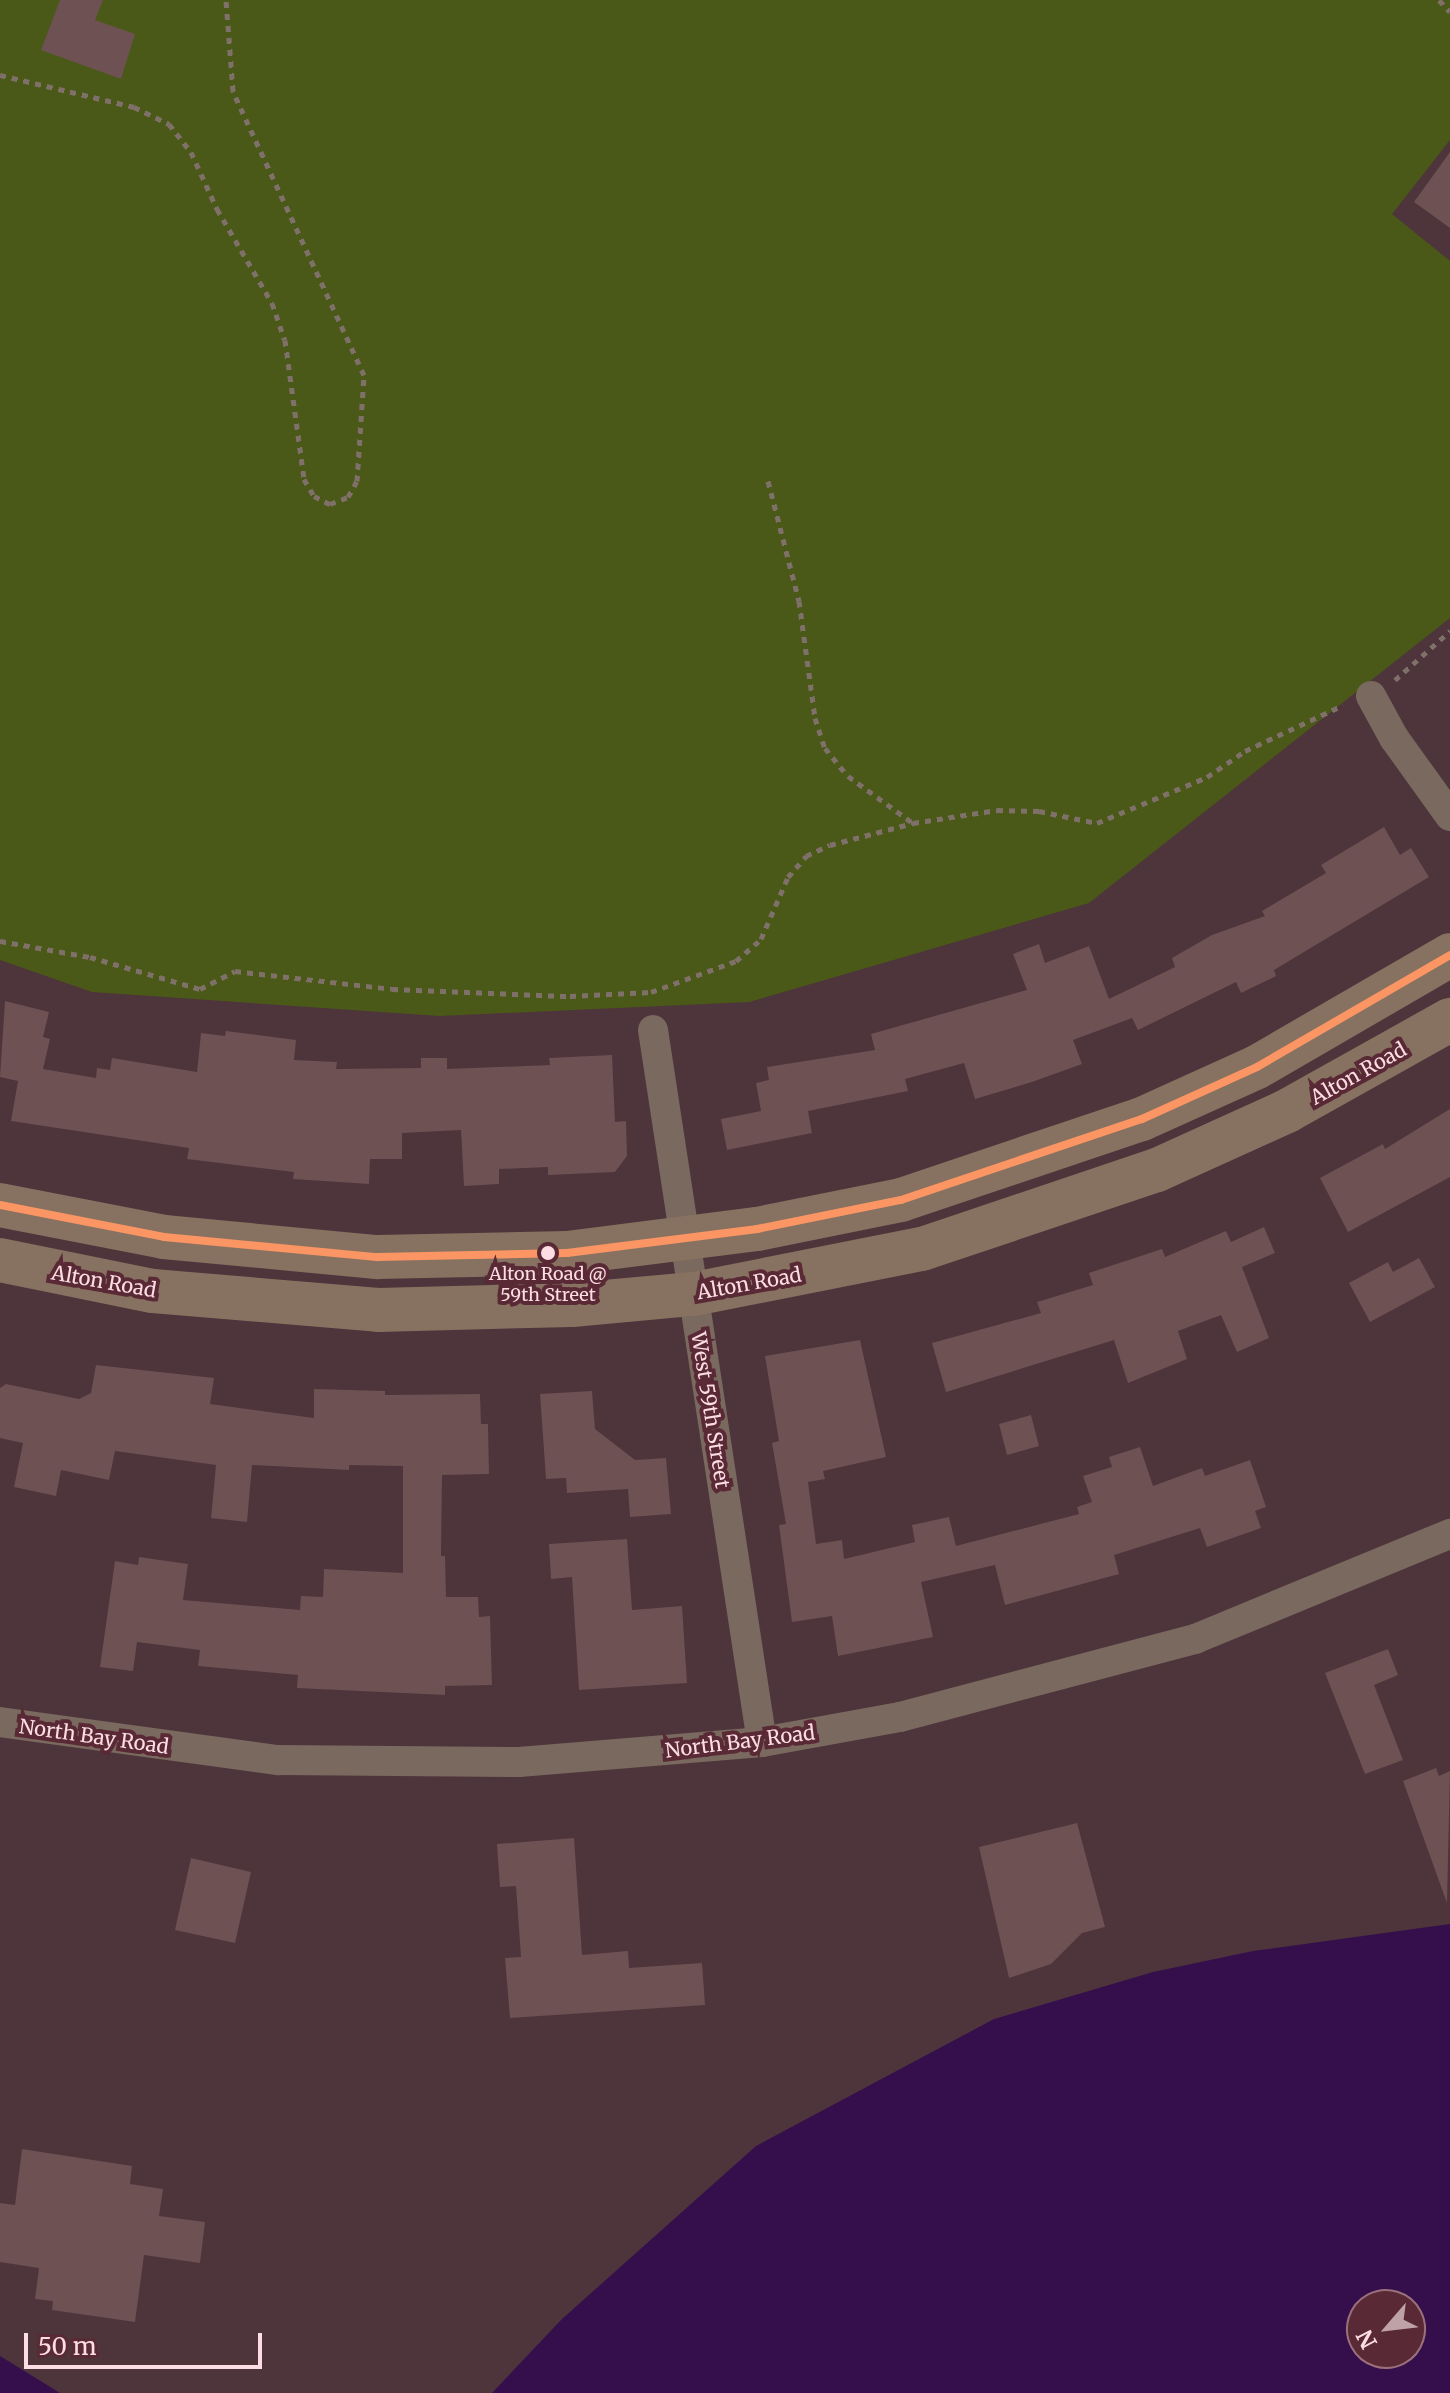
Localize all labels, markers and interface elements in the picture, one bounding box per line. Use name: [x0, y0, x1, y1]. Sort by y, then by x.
street label: Alton Road: [1306, 1037, 1410, 1109]
marker: Alton Road @ 59th Street: [540, 1245, 556, 1261]
street label: Alton Road: [50, 1260, 158, 1302]
street label: Alton Road: [695, 1262, 803, 1304]
place label: Alton Road @ 59th Street: [489, 1264, 607, 1306]
street label: West 59th Street: [687, 1330, 735, 1490]
street label: North Bay Road: [18, 1714, 170, 1758]
street label: North Bay Road: [664, 1720, 816, 1762]
north arrow: [1346, 2289, 1426, 2369]
scale bar: [28, 2317, 266, 2367]
text: N: [1350, 2325, 1383, 2354]
text: 50 m: [38, 2331, 97, 2362]

